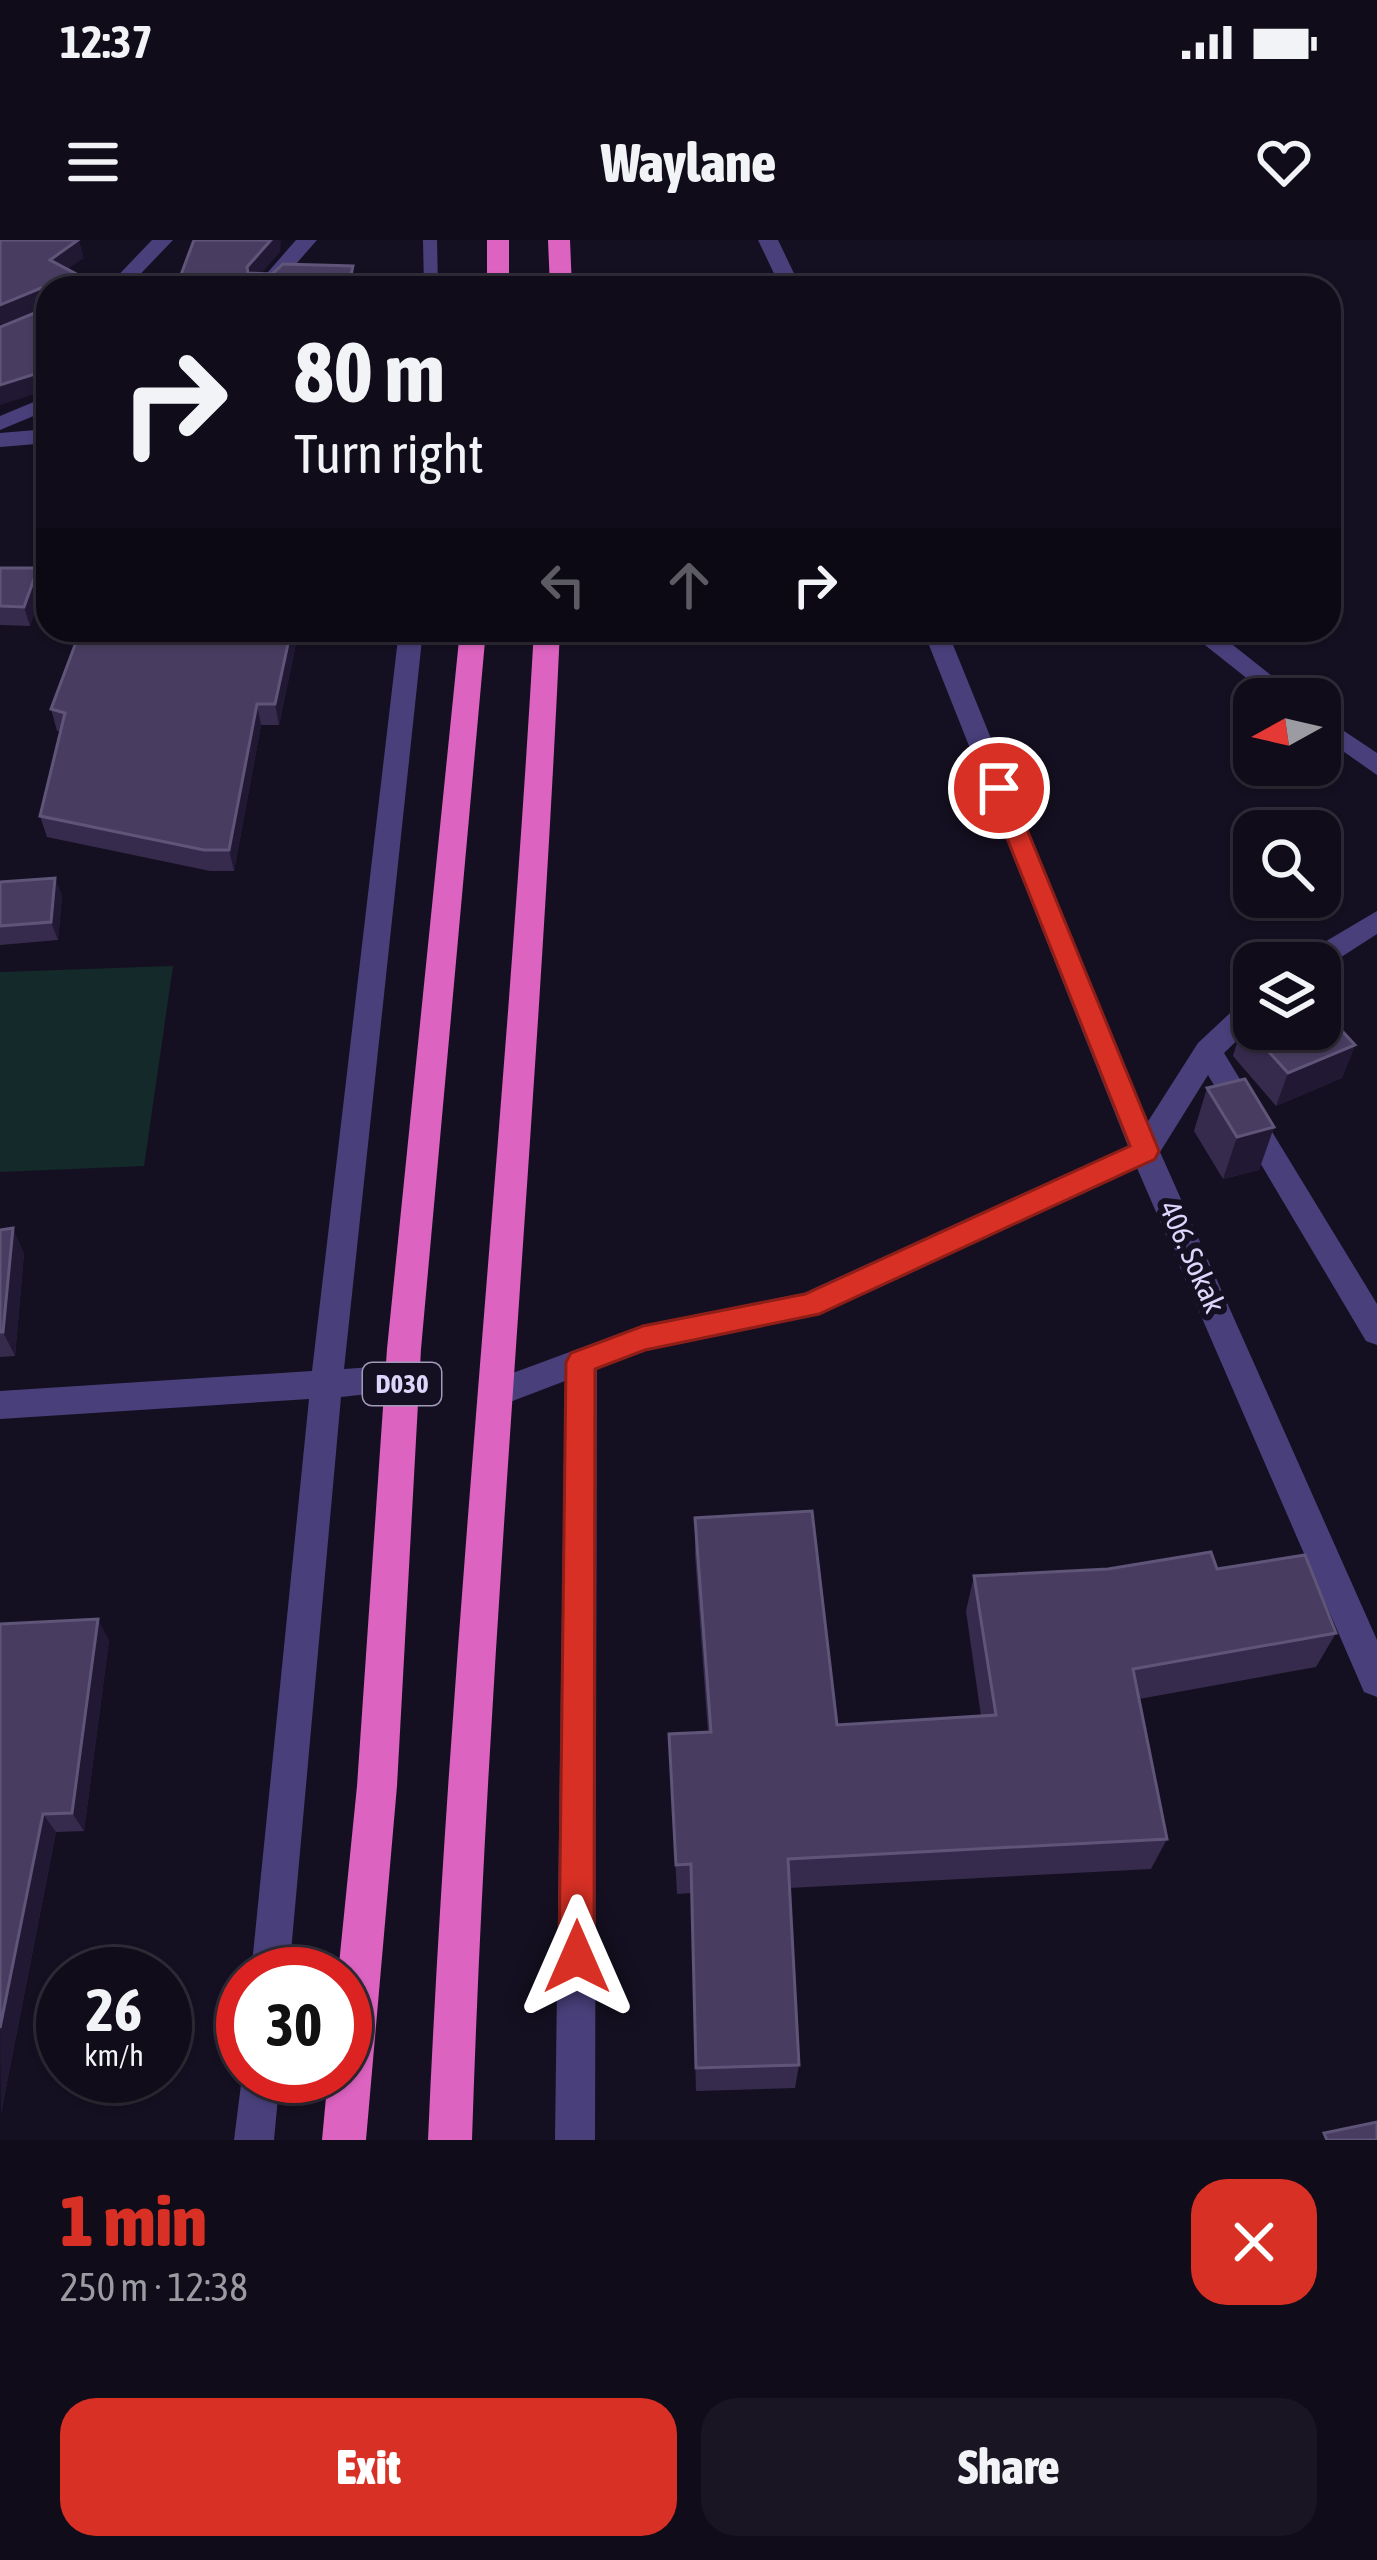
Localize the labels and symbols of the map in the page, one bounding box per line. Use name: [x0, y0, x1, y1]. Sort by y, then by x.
north arrow: [1233, 678, 1341, 786]
pin: [948, 737, 1050, 839]
street label: 406. Sokak: [1153, 1195, 1233, 1318]
road number: D030: [363, 1363, 441, 1405]
position arrow: [514, 1894, 640, 2020]
speed limit sign: 30: [216, 1947, 372, 2103]

